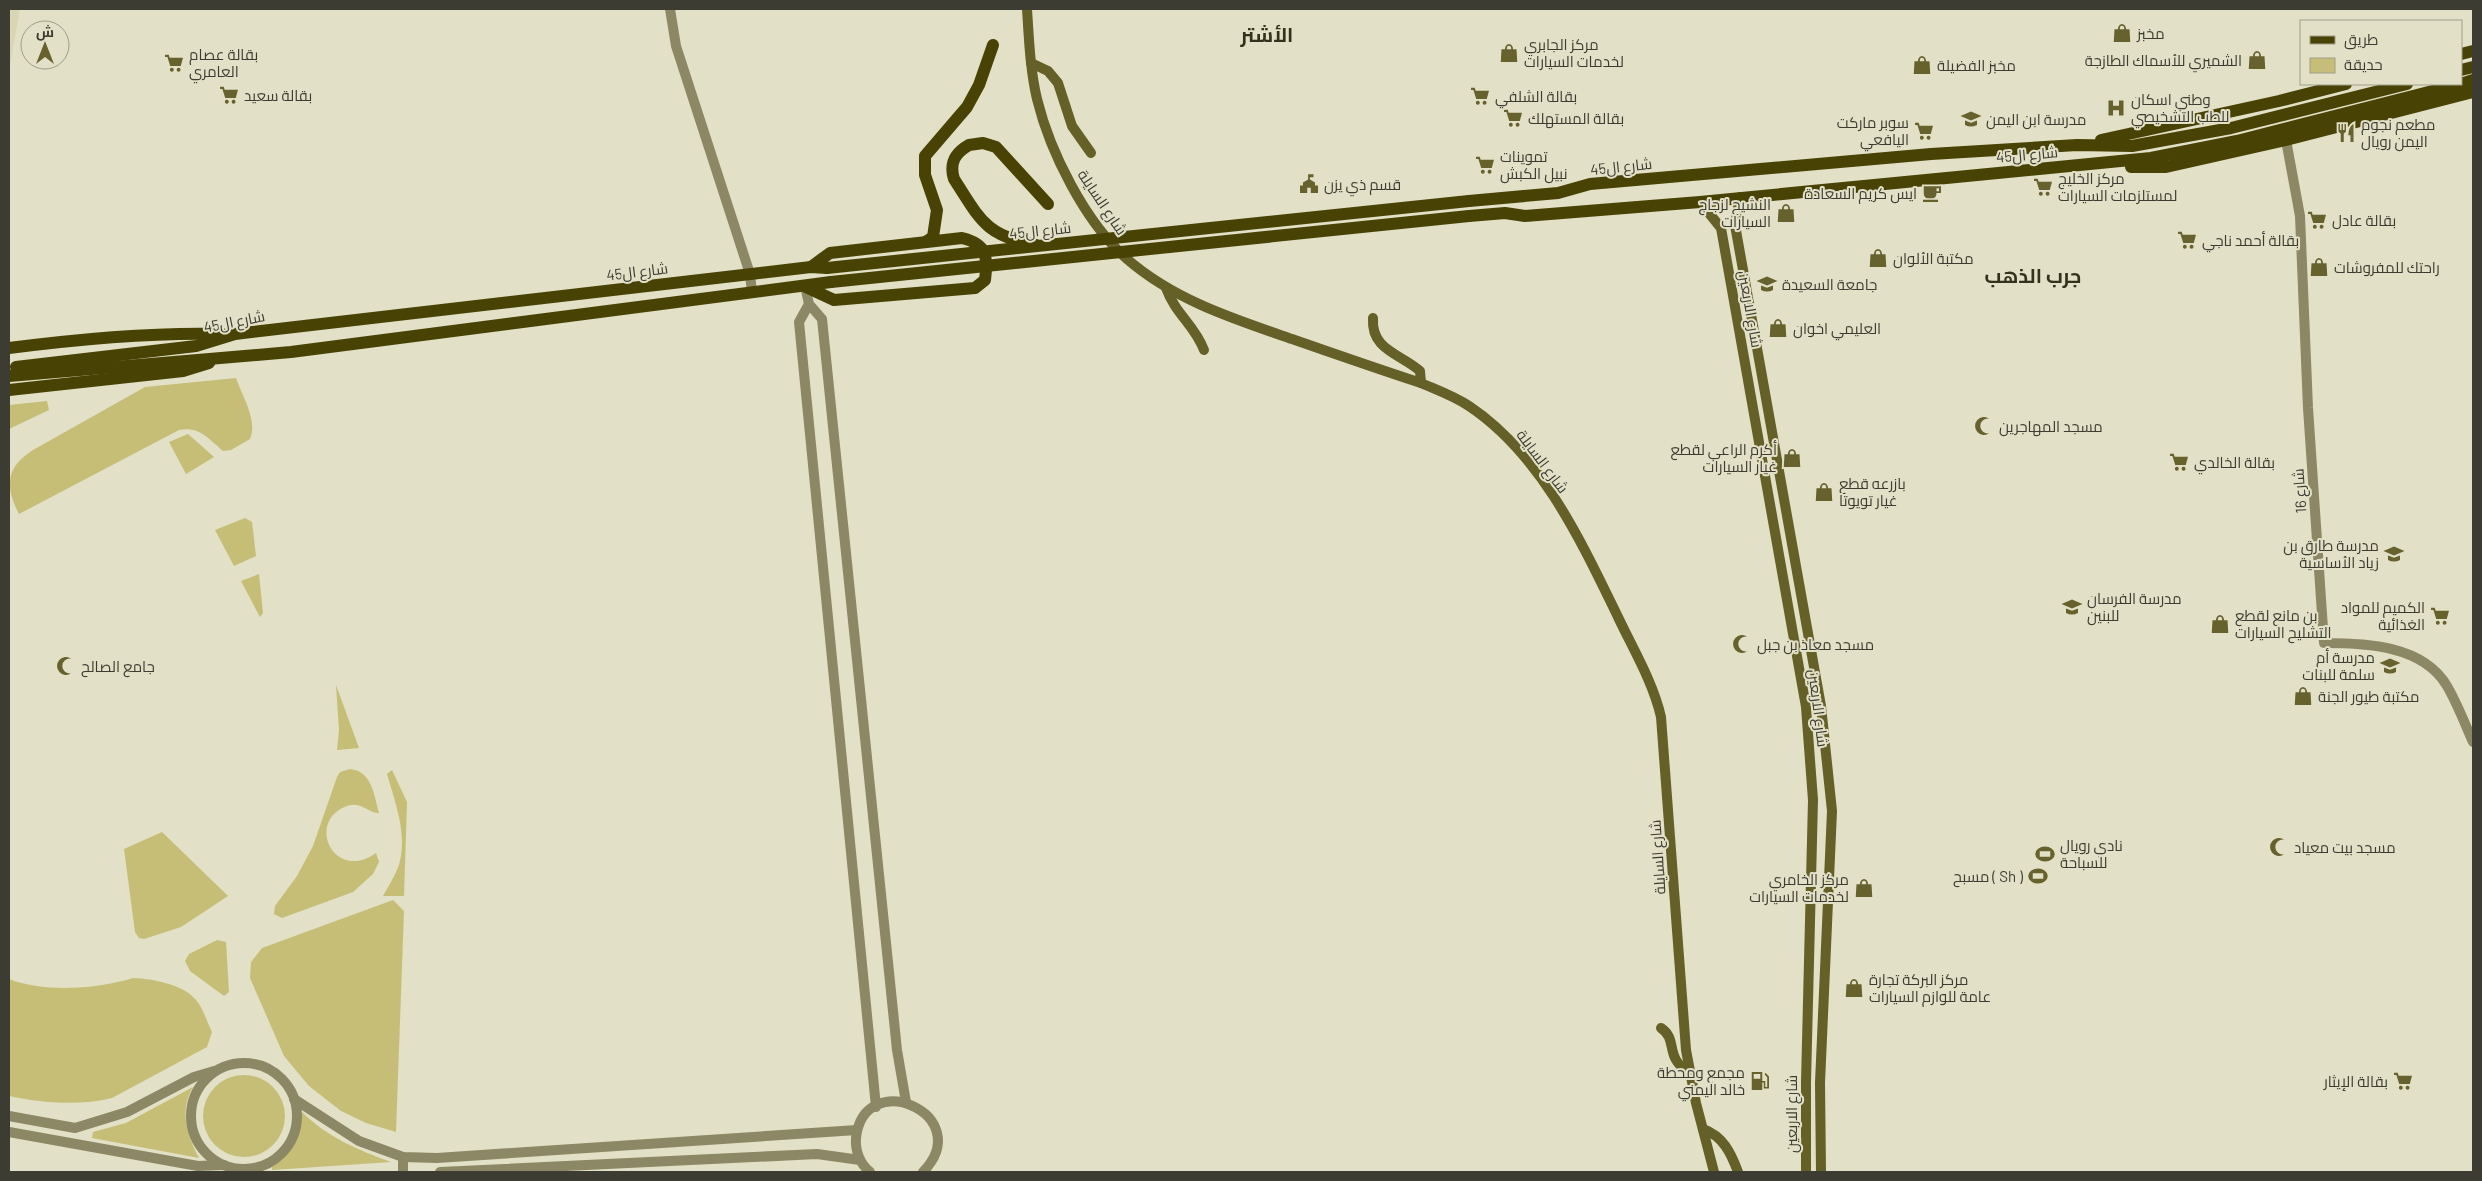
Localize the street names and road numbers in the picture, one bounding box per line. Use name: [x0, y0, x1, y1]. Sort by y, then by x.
street label: شارع ال45: [1995, 142, 2059, 169]
street label: شارع ال45: [1589, 154, 1653, 181]
street label: شارع السايلة: [1072, 166, 1131, 240]
street label: شارع ال45: [1008, 218, 1072, 245]
street label: شارع ال45: [605, 258, 669, 287]
street label: شارع الاربعين: [1732, 269, 1767, 350]
street label: شارع ال45: [202, 306, 267, 339]
street label: شارع السايلة: [1511, 426, 1573, 498]
street label: شارع 16: [2288, 468, 2313, 514]
street label: شارع الاربعين: [1802, 668, 1833, 748]
street label: شارع السايلة: [1645, 819, 1672, 895]
street label: شارع الاربعين: [1782, 1075, 1803, 1153]

